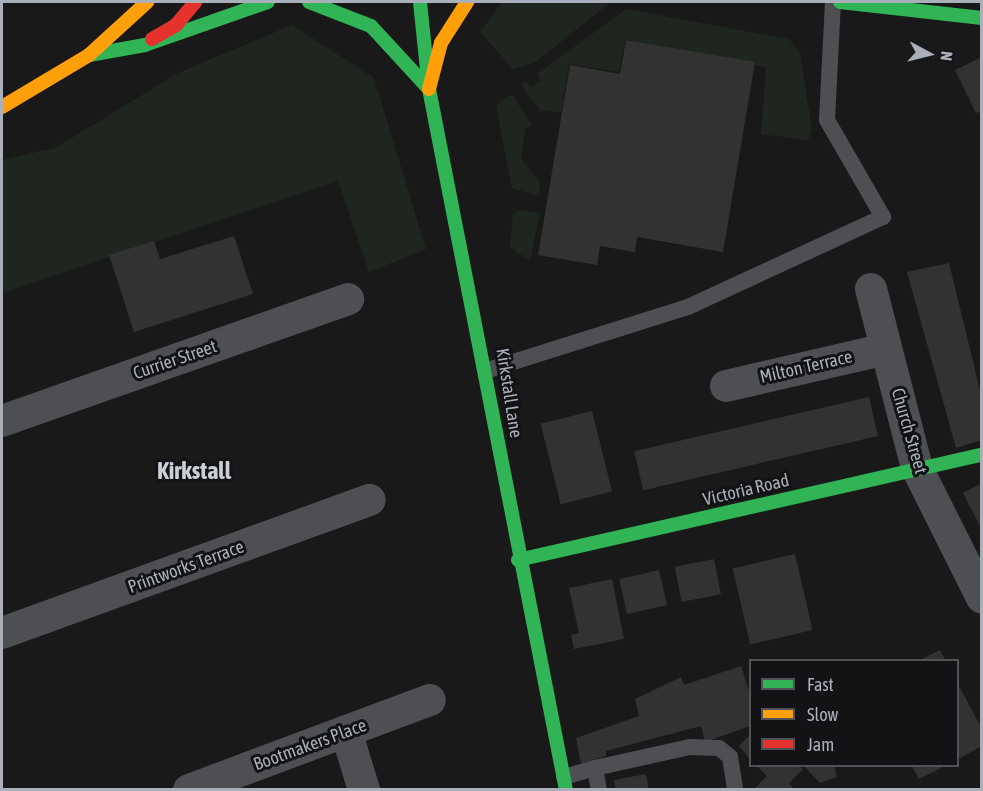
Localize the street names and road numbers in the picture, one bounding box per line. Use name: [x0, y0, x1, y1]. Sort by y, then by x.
street label: Currier Street: [130, 336, 220, 384]
street label: Milton Terrace: [758, 346, 854, 388]
street label: Kirkstall Lane: [491, 347, 527, 439]
street label: Church Street: [886, 386, 932, 476]
street label: Victoria Road: [701, 470, 791, 510]
street label: Printworks Terrace: [125, 536, 247, 598]
street label: Bootmakers Place: [251, 715, 369, 775]

